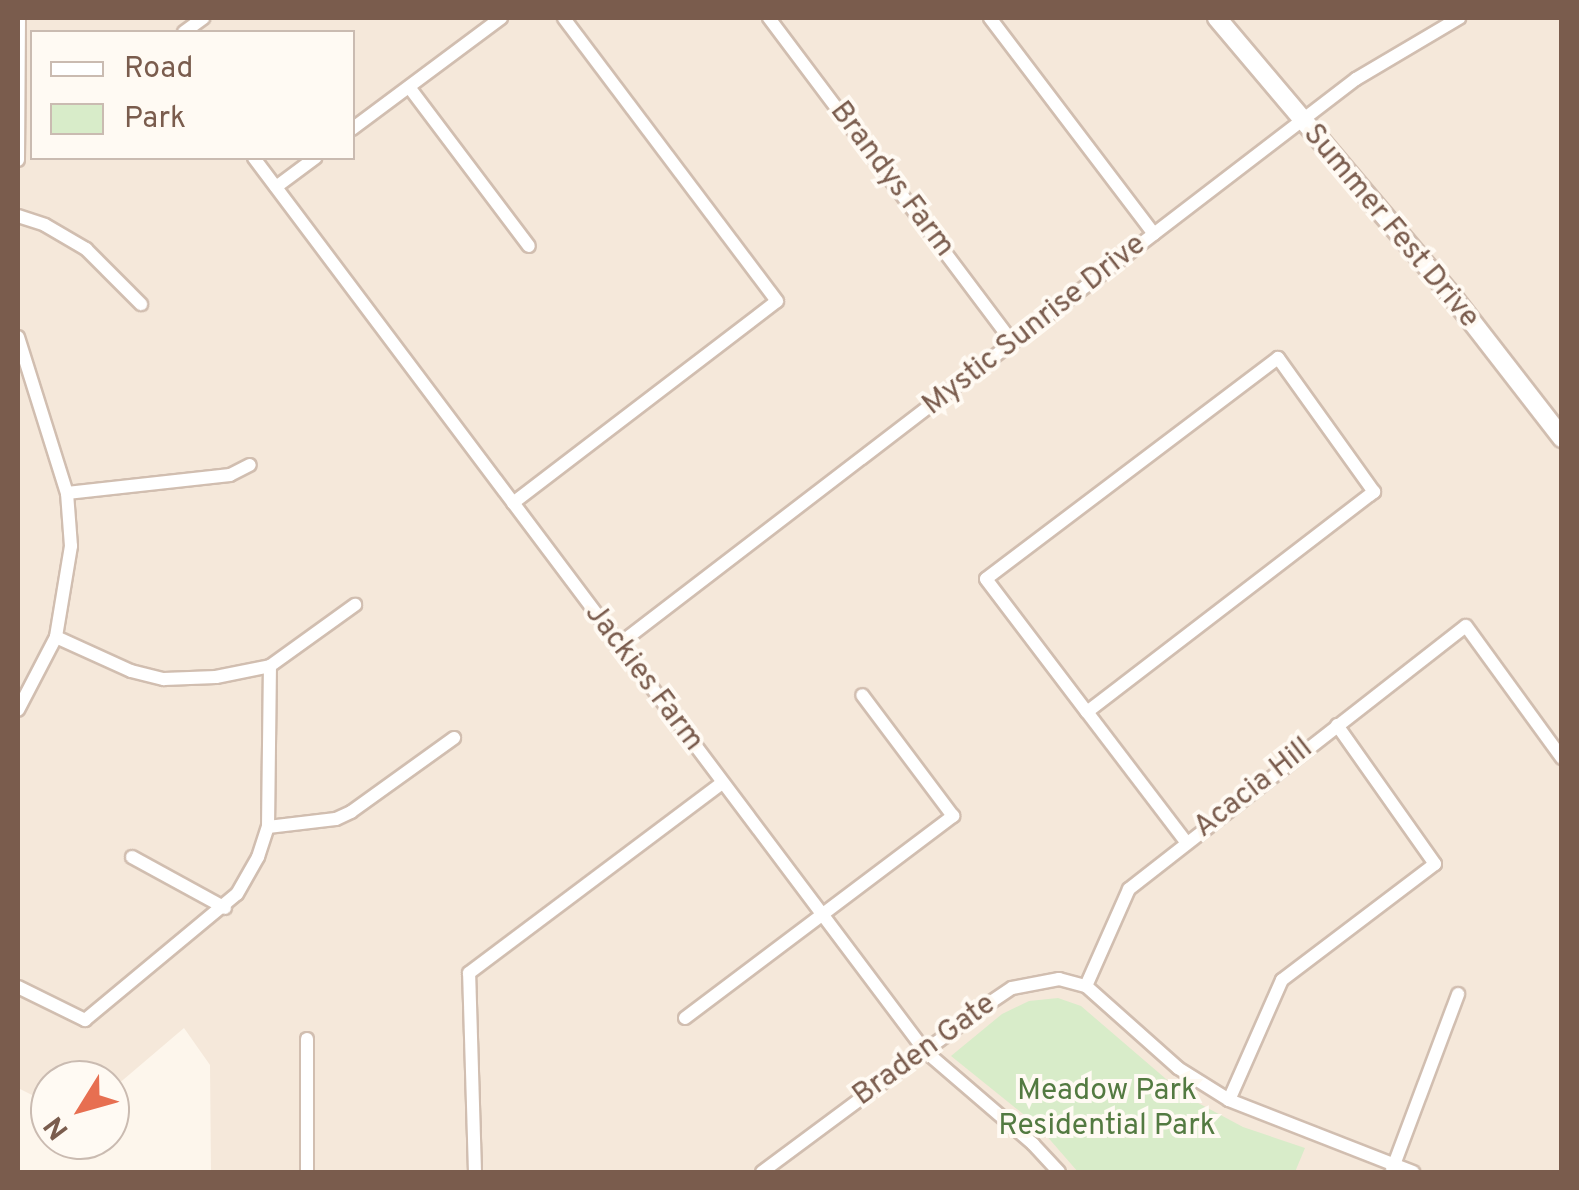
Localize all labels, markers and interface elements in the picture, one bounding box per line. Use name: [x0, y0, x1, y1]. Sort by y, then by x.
legend: [30, 30, 355, 160]
text: Road: [124, 51, 193, 88]
street label: Brandys Farm: [821, 95, 961, 265]
text: Park: [124, 101, 186, 138]
street label: Summer Fest Drive: [1294, 118, 1486, 336]
street label: Mystic Sunrise Drive: [916, 228, 1154, 424]
street label: Jackies Farm: [576, 597, 710, 759]
street label: Acacia Hill: [1187, 731, 1321, 847]
street label: Braden Gate: [847, 987, 1003, 1115]
north arrow: [30, 1060, 130, 1160]
park label: Meadow Park Residential Park: [998, 1074, 1216, 1144]
text: N: [37, 1108, 78, 1146]

